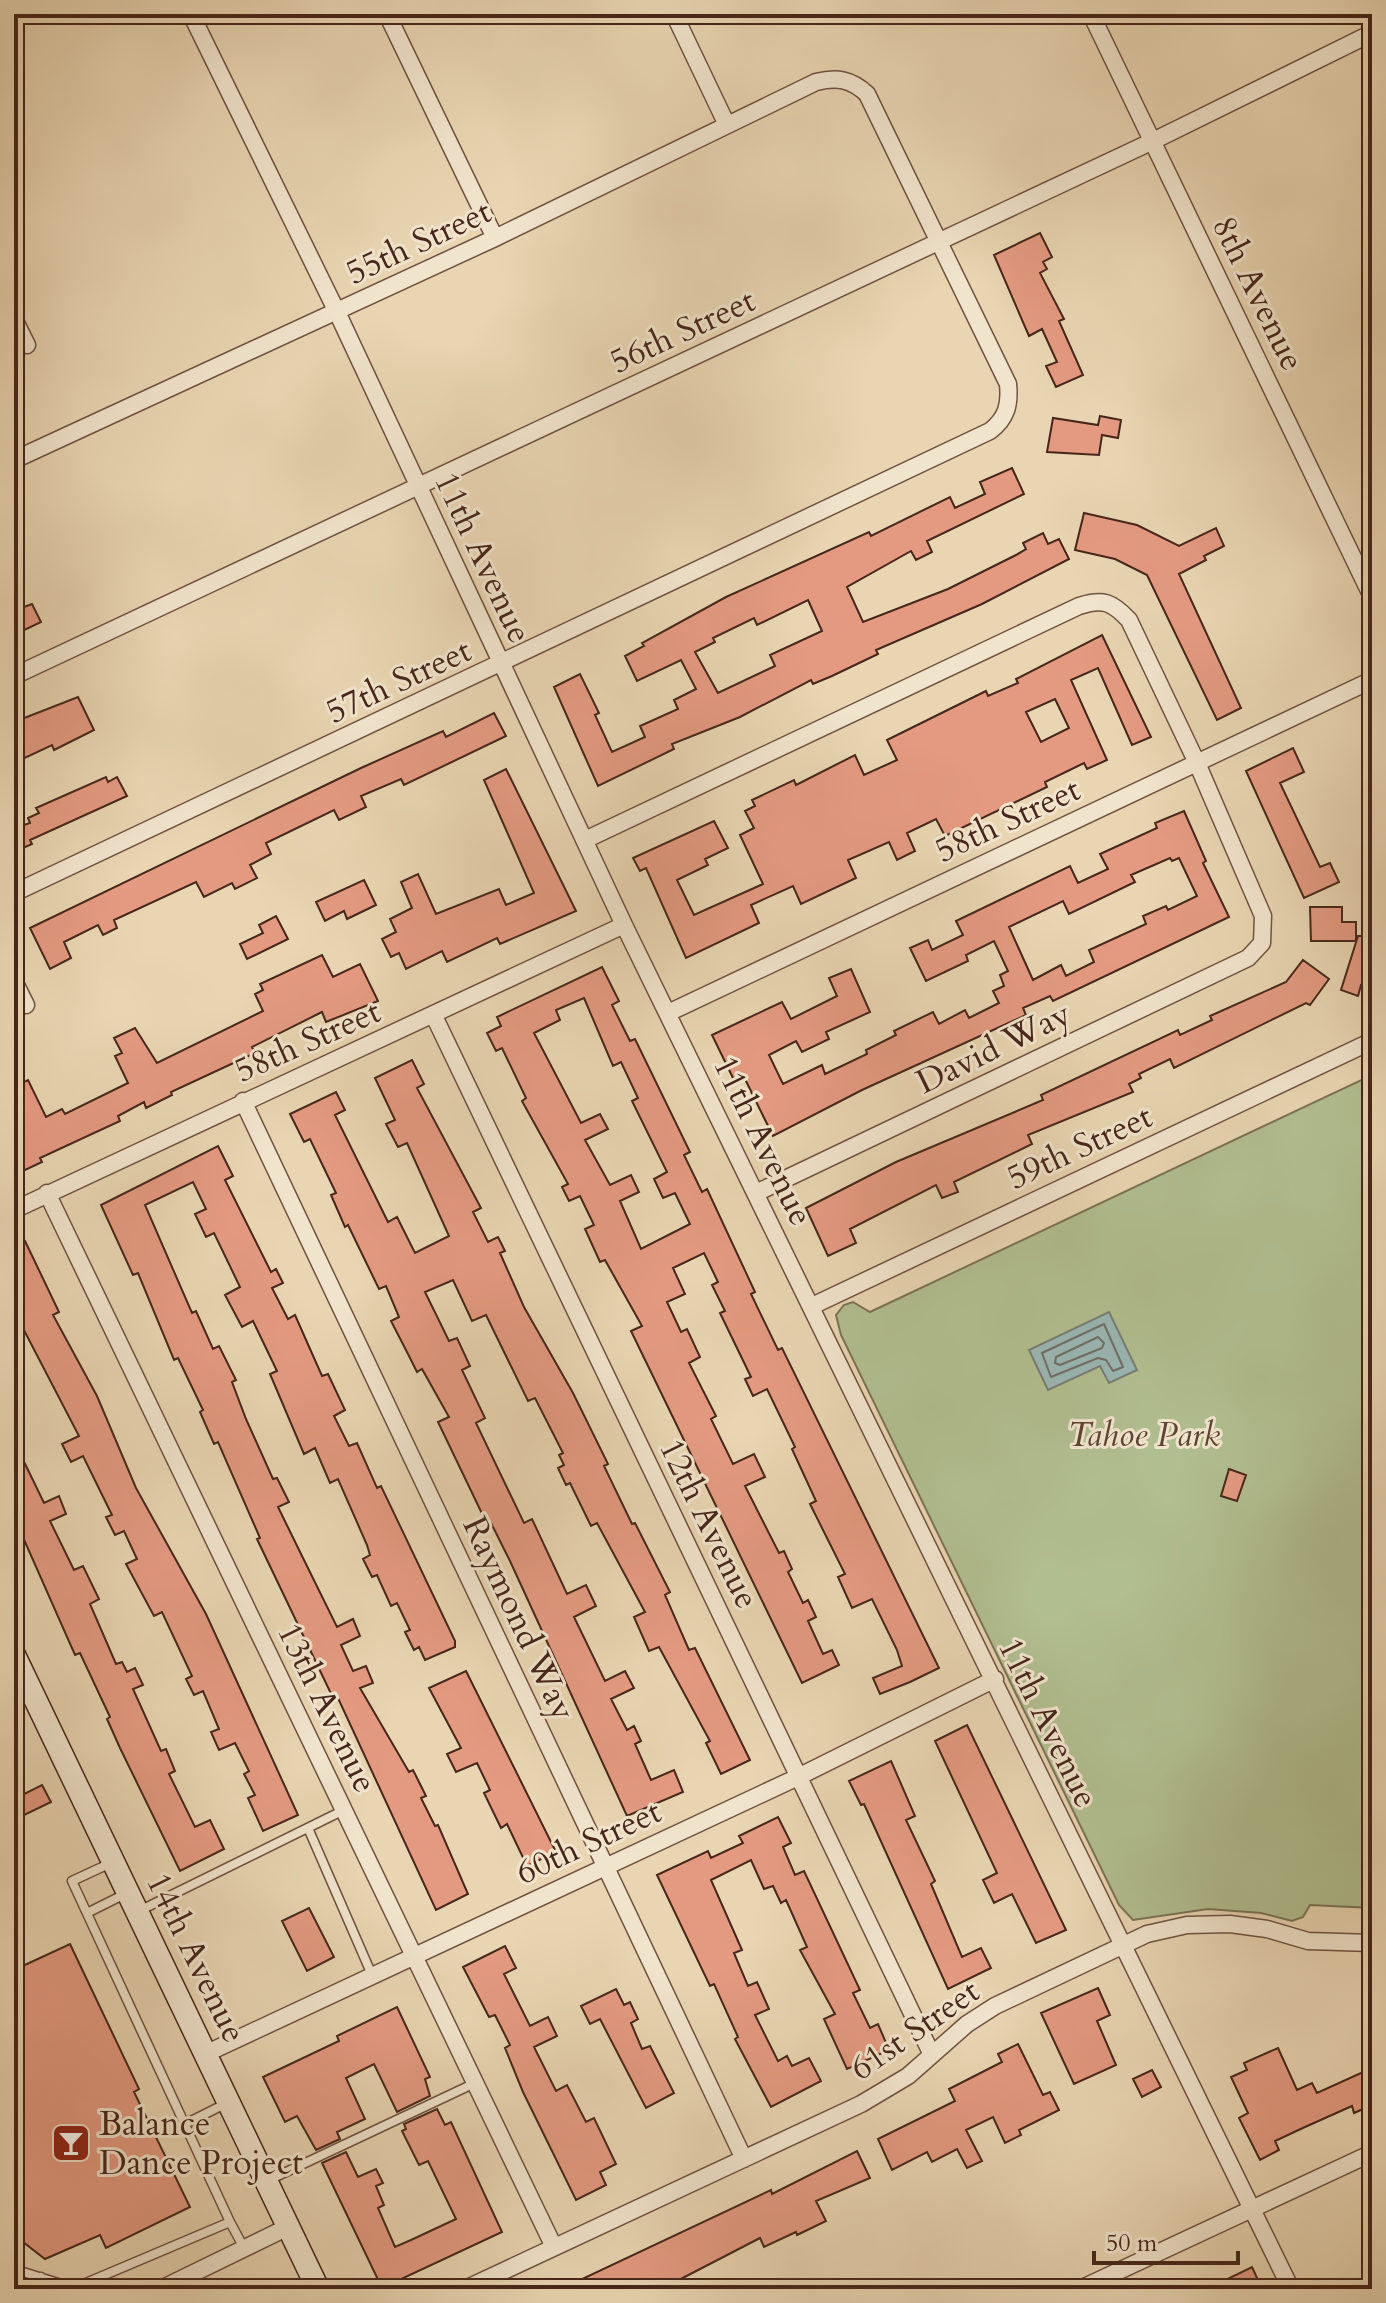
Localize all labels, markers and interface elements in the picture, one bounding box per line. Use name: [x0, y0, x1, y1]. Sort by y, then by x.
street label: 55th Street: [338, 188, 499, 296]
street label: 8th Avenue: [1201, 209, 1315, 378]
street label: 56th Street: [602, 277, 763, 385]
street label: 11th Avenue: [423, 464, 543, 650]
street label: 57th Street: [318, 627, 479, 735]
street label: 58th Street: [927, 766, 1088, 874]
street label: 58th Street: [227, 988, 388, 1093]
street label: David Way: [909, 991, 1078, 1105]
street label: 11th Avenue: [702, 1048, 824, 1233]
street label: 59th Street: [999, 1093, 1160, 1201]
park label: Tahoe Park: [1068, 1412, 1220, 1458]
street label: 12th Avenue: [648, 1431, 770, 1616]
street label: Raymond Way: [452, 1509, 586, 1728]
street label: 13th Avenue: [266, 1615, 388, 1800]
street label: 11th Avenue: [987, 1630, 1109, 1815]
street label: 60th Street: [508, 1788, 669, 1896]
street label: 14th Avenue: [135, 1865, 257, 2050]
street label: 61st Street: [841, 1968, 989, 2091]
place label: Balance Dance Project: [99, 2101, 303, 2186]
bar icon: Balance Dance Project: [50, 2122, 92, 2164]
scale bar: [1094, 2215, 1238, 2265]
text: 50 m: [1106, 2227, 1158, 2260]

